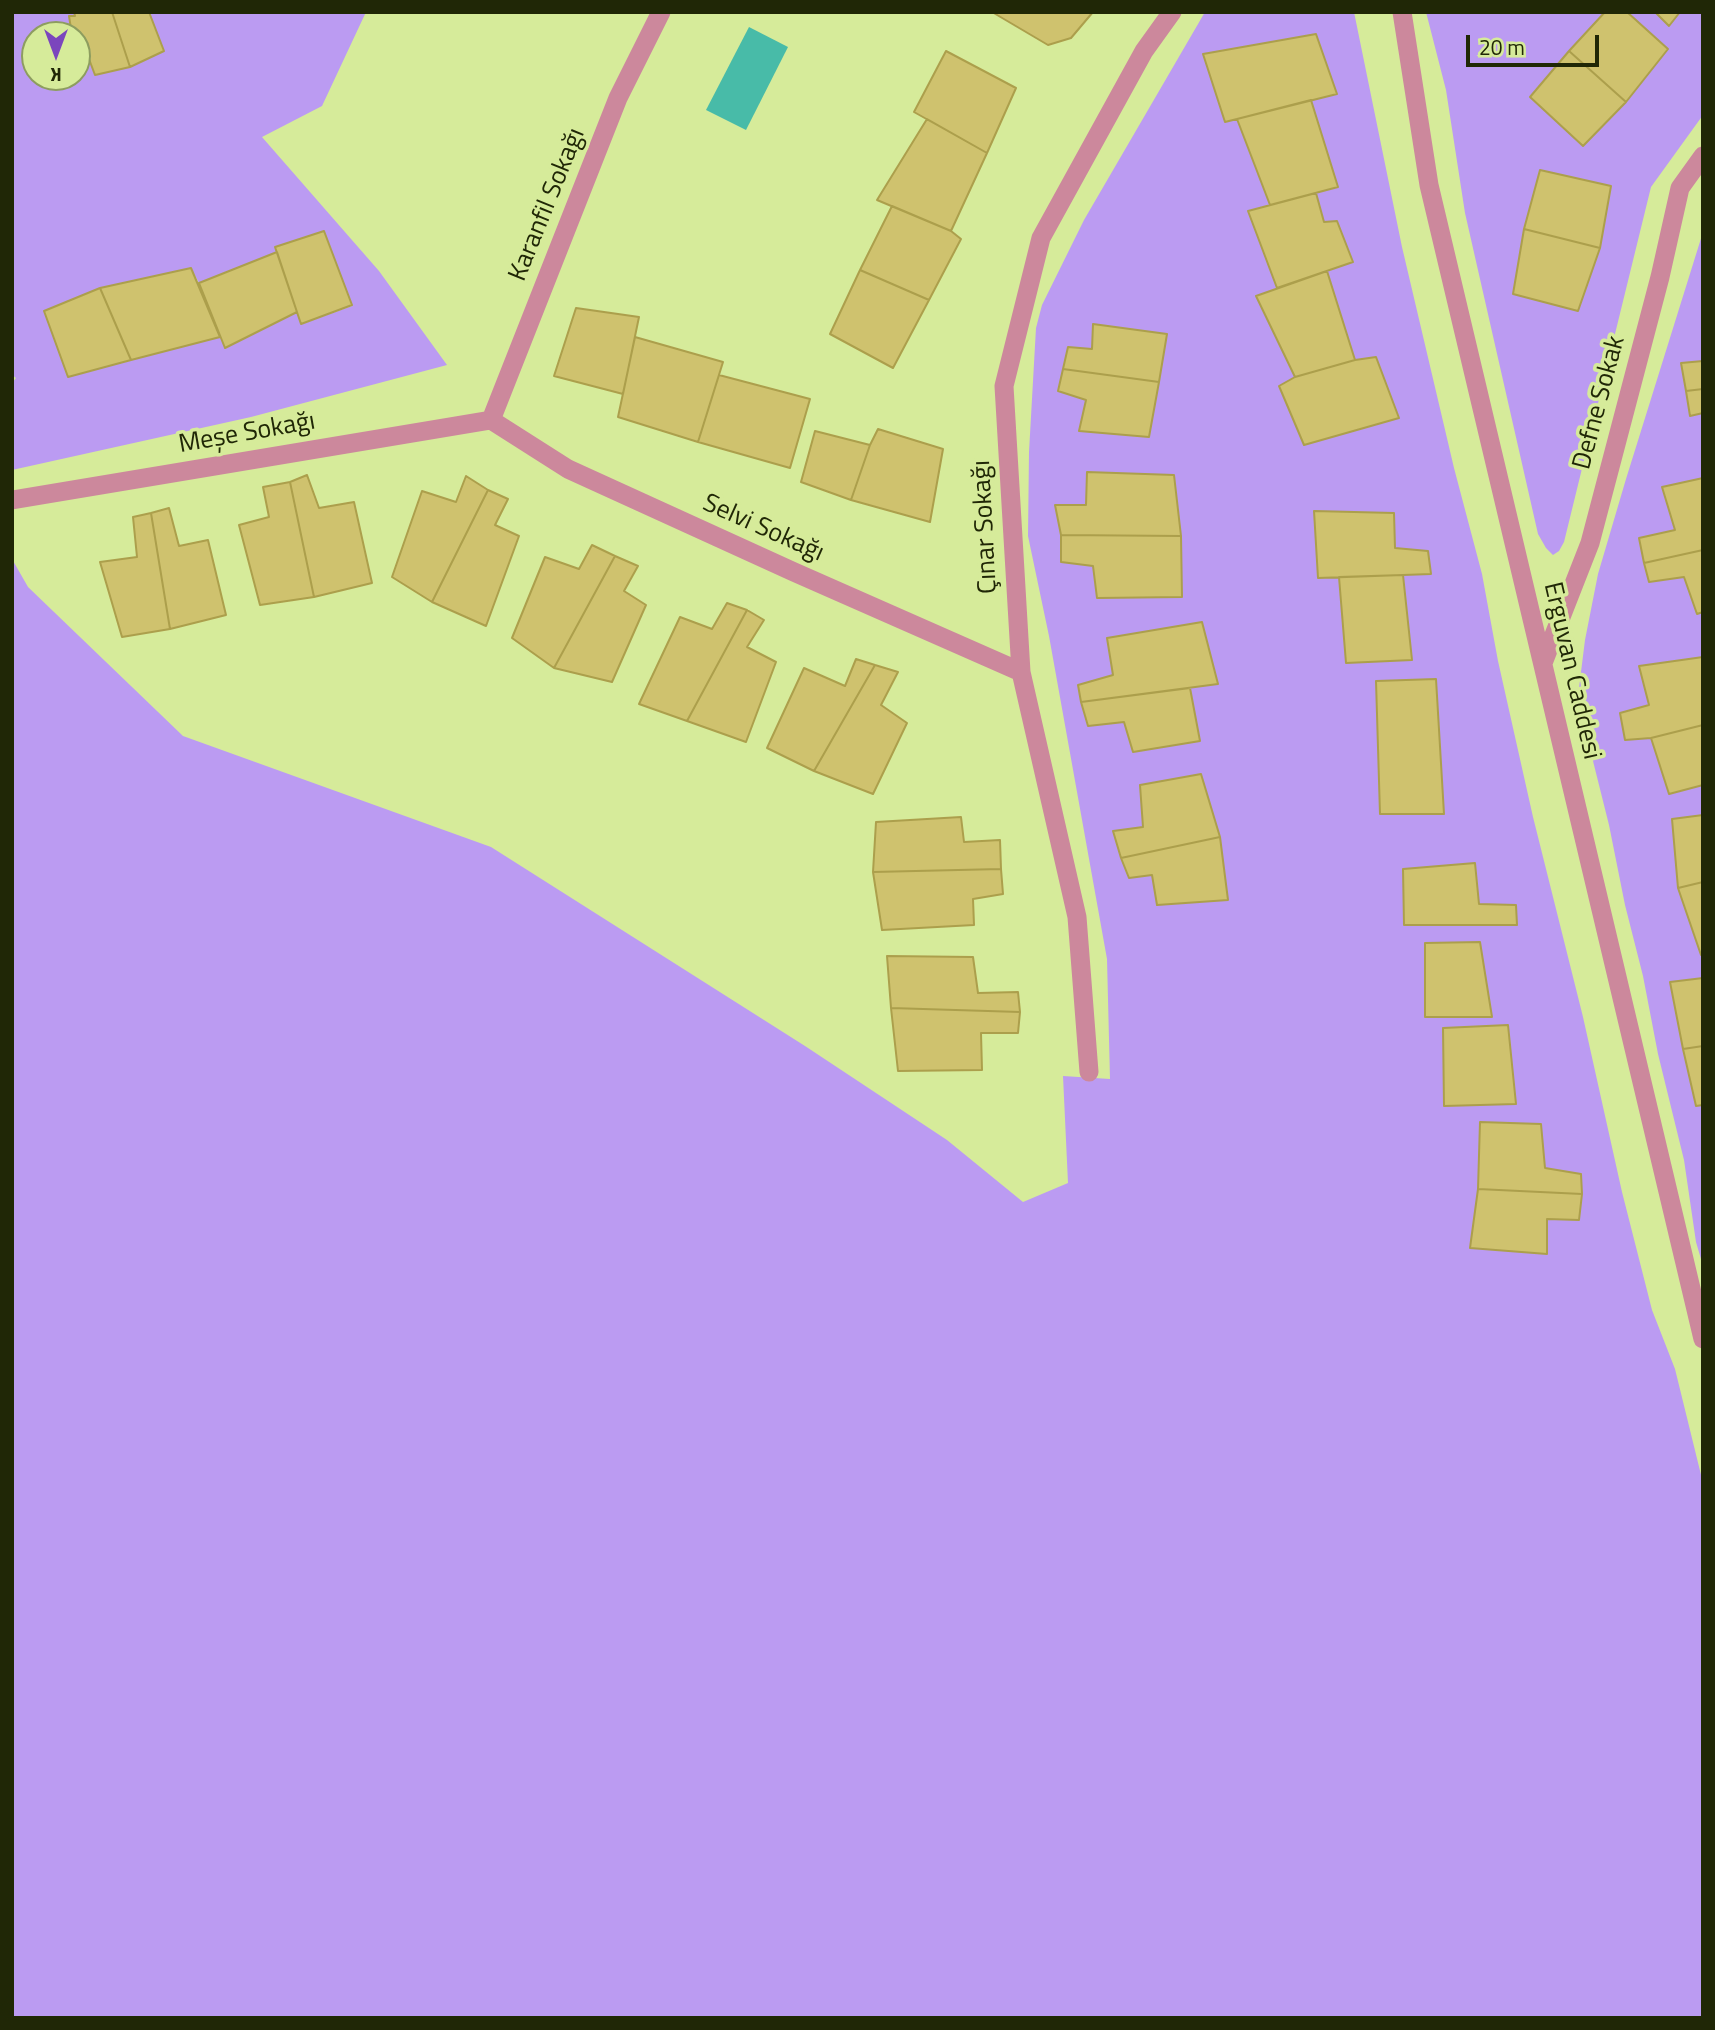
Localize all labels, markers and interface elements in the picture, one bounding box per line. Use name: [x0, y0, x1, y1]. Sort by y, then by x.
north arrow: [21, 21, 91, 91]
scale bar: [1470, 21, 1603, 65]
text: 20 m: [1479, 31, 1525, 63]
text: K: [50, 61, 62, 90]
street label: Karanfil Sokağı: [503, 124, 593, 286]
street label: Defne Sokak: [1567, 333, 1633, 473]
street label: Meşe Sokağı: [176, 407, 318, 461]
street label: Çınar Sokağı: [967, 459, 1005, 595]
street label: Selvi Sokağı: [698, 488, 828, 570]
street label: Erguvan Caddesi: [1535, 579, 1607, 763]

